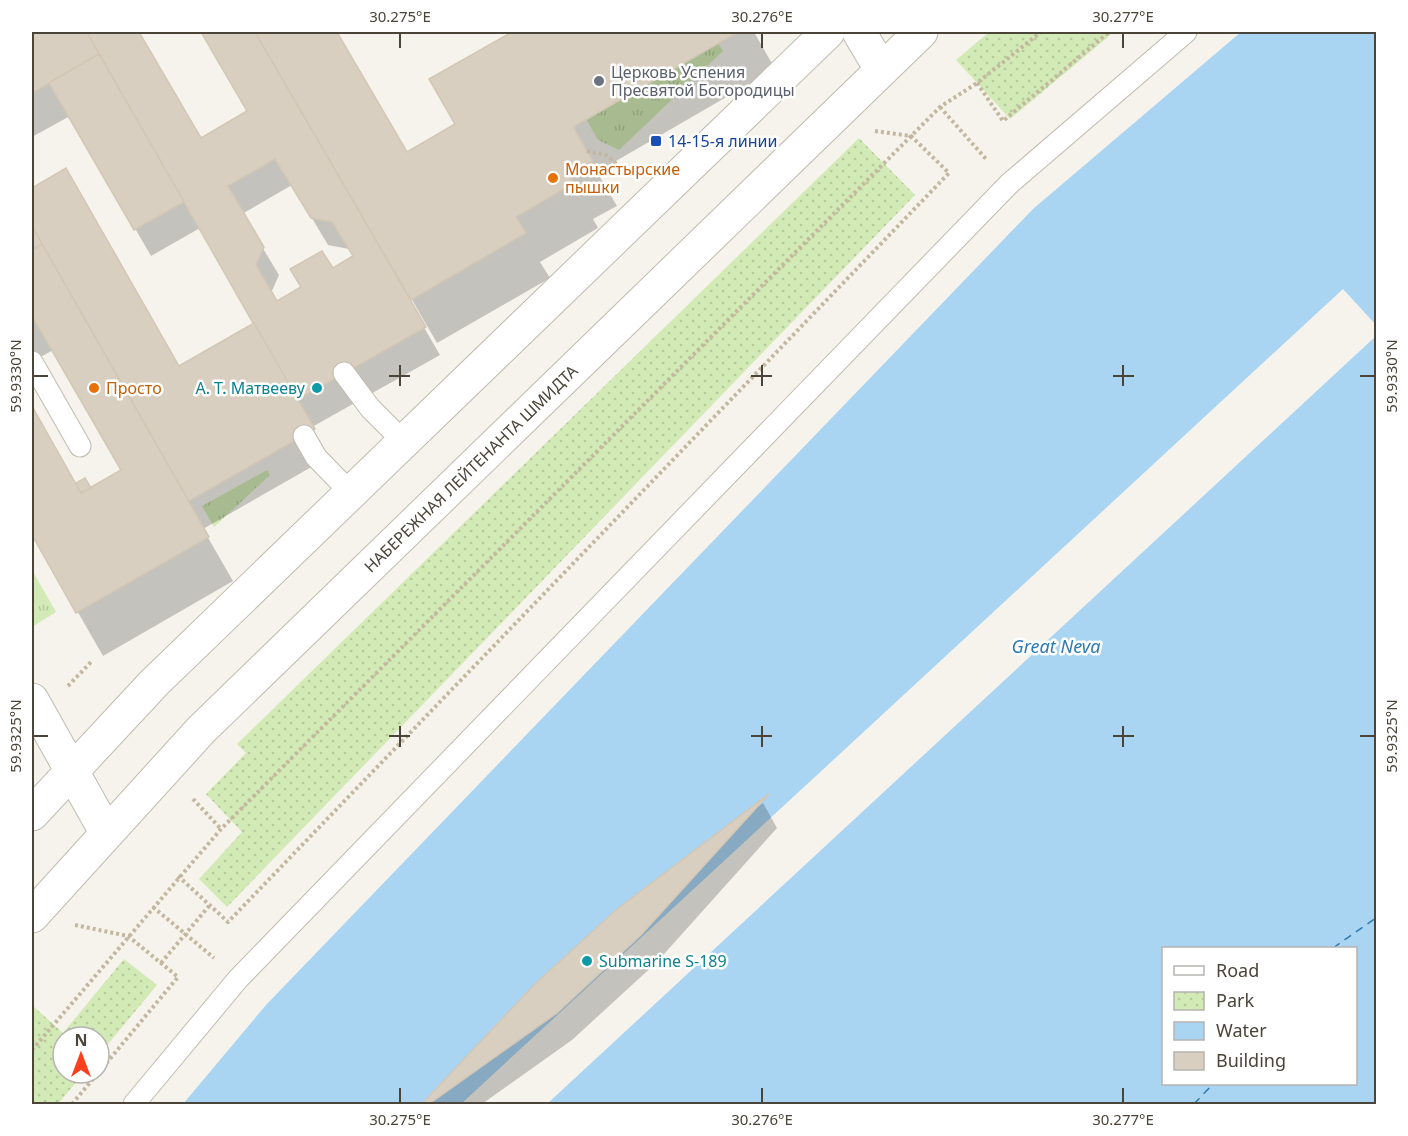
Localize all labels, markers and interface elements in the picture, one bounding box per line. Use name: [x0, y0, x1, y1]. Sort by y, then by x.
text: 30.275°E: [369, 6, 431, 26]
text: 30.276°E: [731, 6, 793, 26]
text: 30.277°E: [1092, 6, 1154, 26]
place label: Церковь Успения Пресвятой Богородицы: [611, 61, 795, 101]
marker: Церковь Успения Пресвятой Богородицы: [592, 74, 606, 88]
place label: 14-15-я линии: [668, 130, 777, 152]
marker: 14-15-я линии: [649, 134, 663, 148]
place label: Монастырские пышки: [565, 158, 680, 198]
marker: Монастырские пышки: [546, 171, 560, 185]
text: 59.9330°N: [5, 339, 25, 413]
text: 59.9330°N: [1381, 339, 1401, 413]
street label: НАБЕРЕЖНАЯ ЛЕЙТЕНАНТА ШМИДТА: [359, 359, 583, 577]
place label: Просто: [106, 377, 162, 399]
place label: А. Т. Матвееву: [195, 377, 306, 399]
marker: Просто: [87, 381, 101, 395]
marker: А. Т. Матвееву: [310, 381, 324, 395]
water label: Great Neva: [1012, 634, 1100, 658]
text: 59.9325°N: [5, 699, 25, 773]
text: 59.9325°N: [1381, 699, 1401, 773]
legend: [1162, 947, 1357, 1085]
place label: Submarine S-189: [599, 950, 727, 972]
marker: Submarine S-189: [580, 954, 594, 968]
text: Road: [1216, 958, 1259, 982]
text: Park: [1216, 988, 1254, 1012]
text: Water: [1216, 1018, 1267, 1042]
north arrow: [51, 1025, 111, 1085]
text: N: [74, 1029, 88, 1051]
text: Building: [1216, 1048, 1286, 1072]
text: 30.275°E: [369, 1109, 431, 1129]
text: 30.276°E: [731, 1109, 793, 1129]
text: 30.277°E: [1092, 1109, 1154, 1129]

